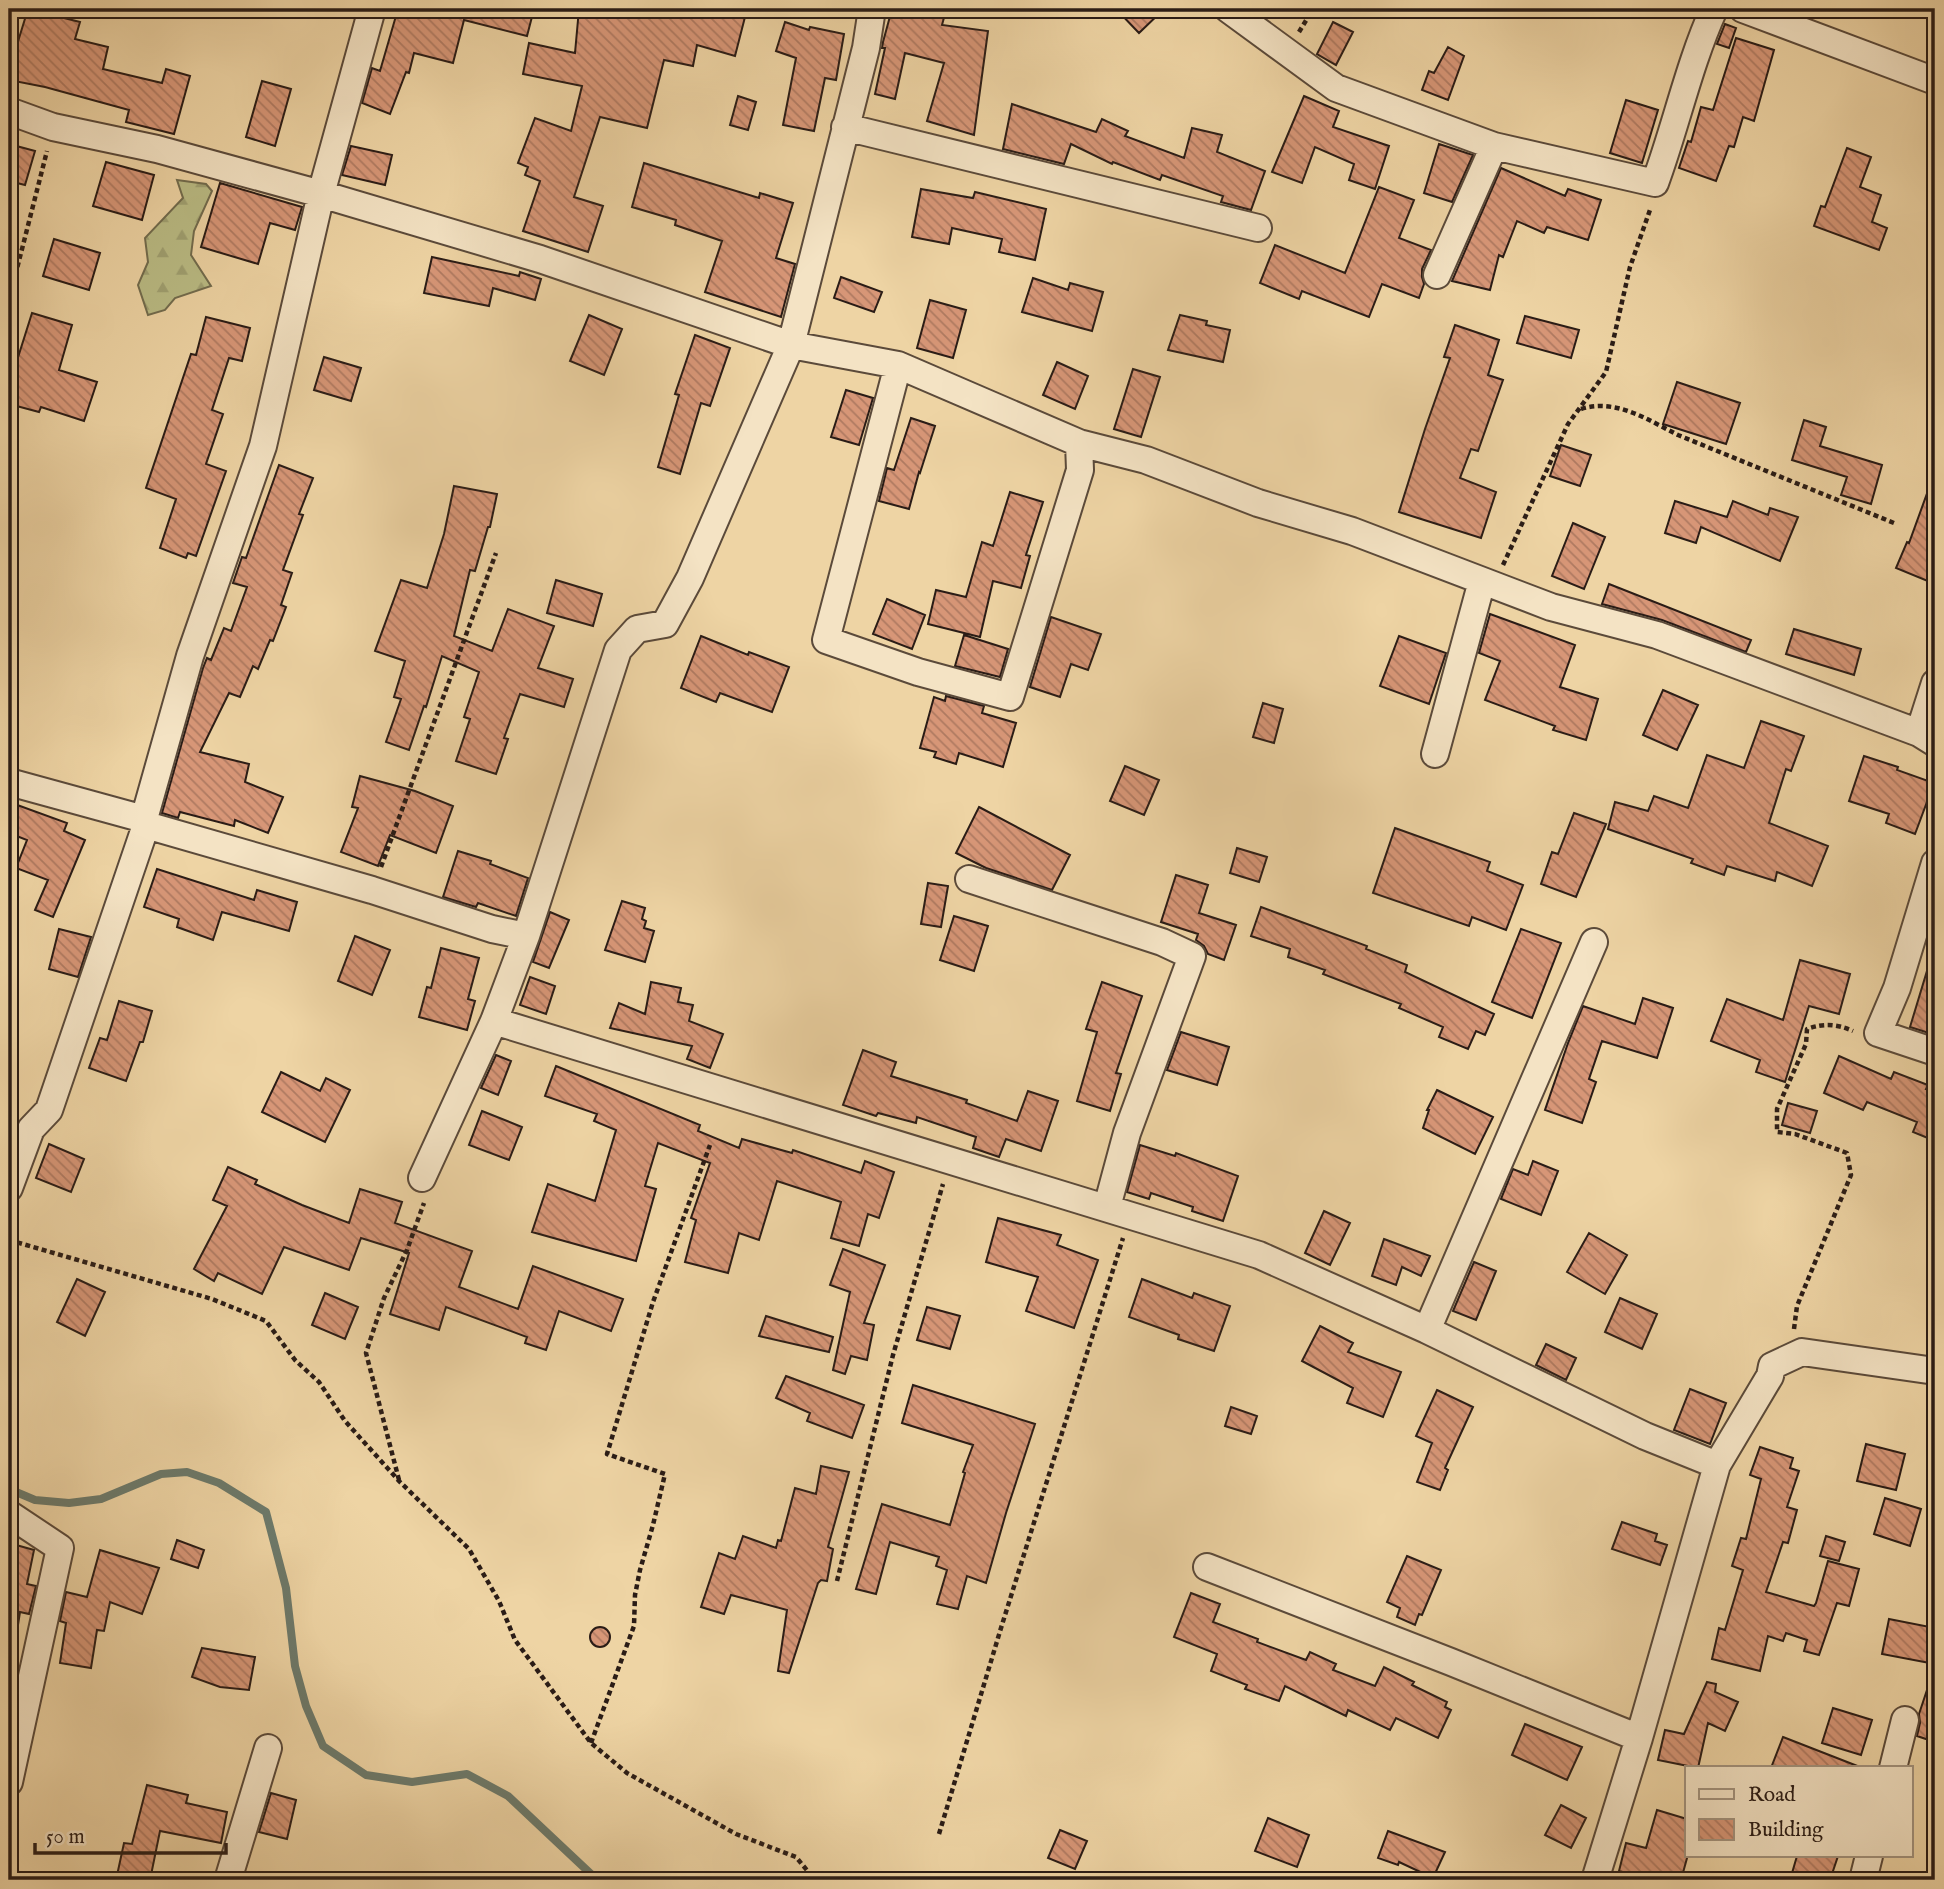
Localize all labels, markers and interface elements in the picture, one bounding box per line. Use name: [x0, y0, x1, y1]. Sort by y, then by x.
legend: [1685, 1766, 1912, 1857]
text: Road: [1748, 1782, 1796, 1809]
scale bar: [35, 1812, 226, 1856]
text: Building: [1748, 1817, 1824, 1844]
text: 50 m: [46, 1824, 85, 1851]

